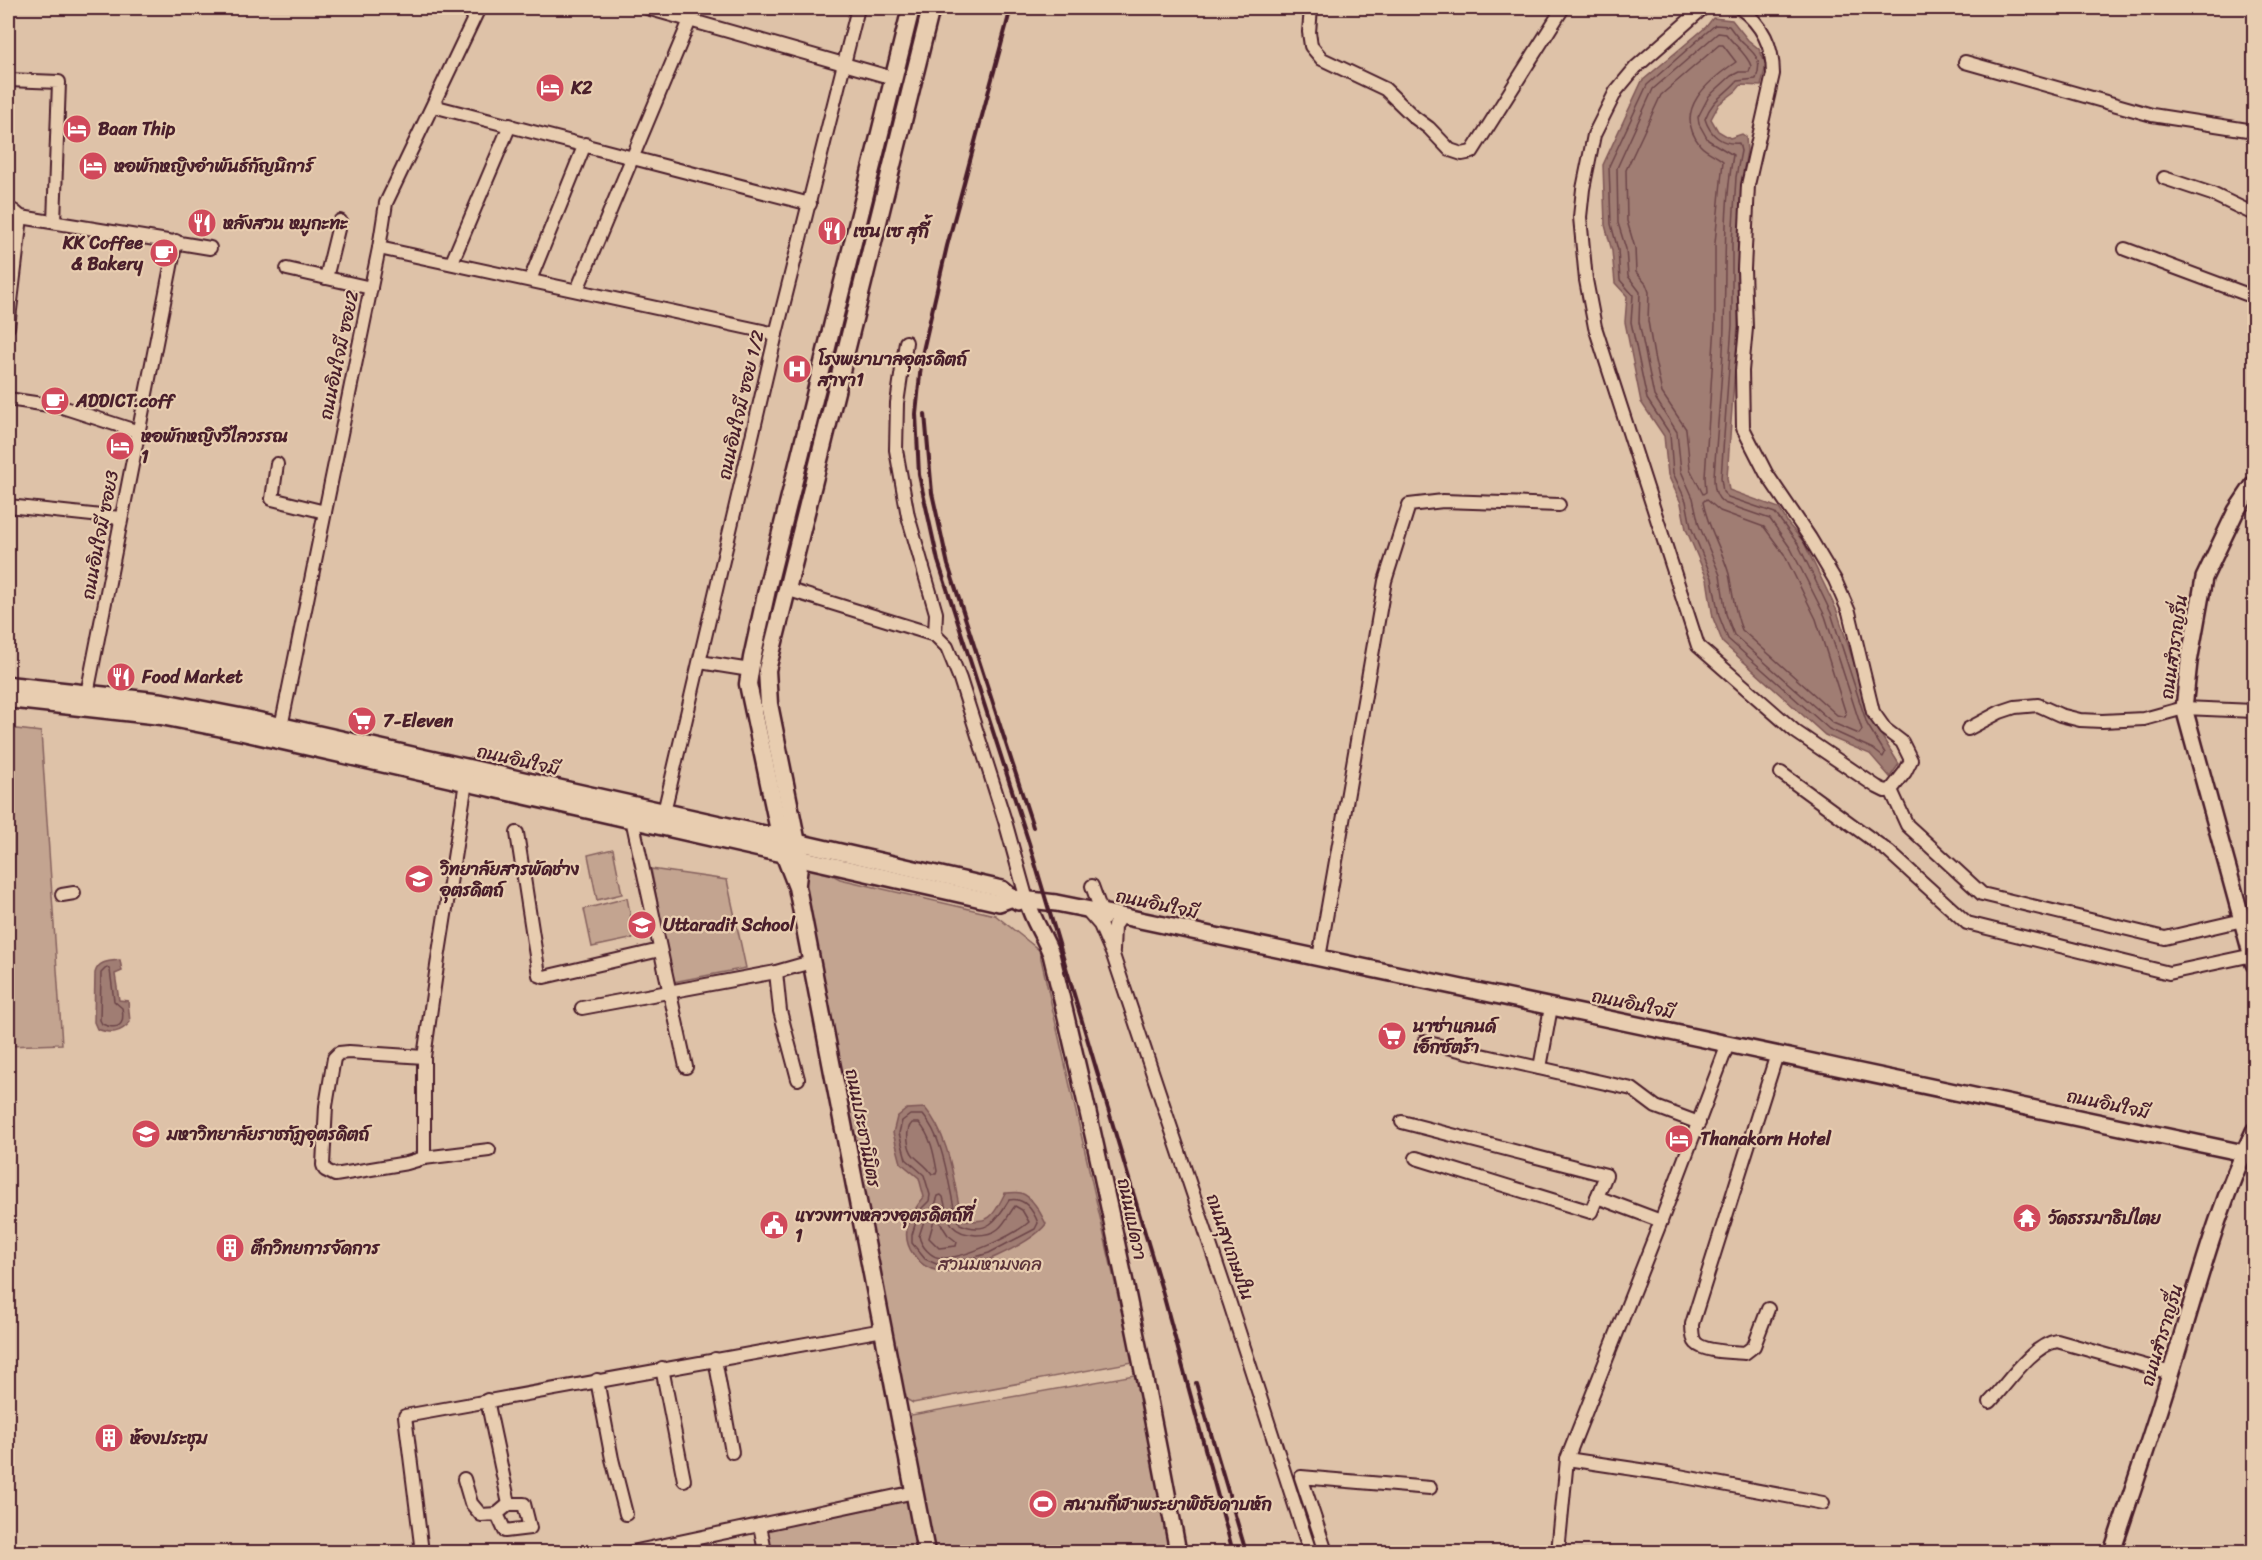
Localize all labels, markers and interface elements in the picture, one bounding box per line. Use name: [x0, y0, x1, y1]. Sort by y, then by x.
hotel icon: K2: [534, 72, 566, 104]
place label: K2: [570, 72, 593, 104]
hotel icon: Baan Thip: [61, 113, 93, 145]
place label: Baan Thip: [98, 113, 176, 145]
hotel icon: หอพักหญิงอำพันธ์กัญนิการ์: [77, 150, 109, 182]
place label: หอพักหญิงอำพันธ์กัญนิการ์: [114, 150, 317, 182]
restaurant icon: หลังสวน หมูกะทะ: [186, 207, 218, 239]
place label: หลังสวน หมูกะทะ: [223, 207, 348, 239]
place label: เซน เซ สุกี้: [853, 214, 934, 247]
restaurant icon: เซน เซ สุกี้: [816, 215, 848, 247]
place label: KK Coffee & Bakery: [62, 227, 144, 280]
cafe icon: KK Coffee & Bakery: [148, 237, 180, 269]
street label: ถนนอินใจมี ซอย2: [310, 287, 368, 423]
street label: ถนนอินใจมี ซอย 1/2: [708, 327, 774, 483]
place label: โรงพยาบาลอุตรดิตถ์ สาขา1: [817, 343, 971, 396]
hospital icon: โรงพยาบาลอุตรดิตถ์ สาขา1: [781, 353, 813, 385]
cafe icon: ADDICT.coff: [39, 385, 71, 417]
place label: ADDICT.coff: [75, 385, 176, 417]
place label: หอพักหญิงวิไลวรรณ 1: [141, 420, 288, 473]
hotel icon: หอพักหญิงวิไลวรรณ 1: [104, 430, 136, 462]
street label: ถนนอินใจมี ซอย3: [72, 467, 128, 602]
street label: ถนนสำราญรื่น: [2150, 592, 2197, 701]
restaurant icon: Food Market: [105, 661, 137, 693]
place label: Food Market: [141, 661, 243, 693]
supermarket icon: 7-Eleven: [346, 705, 378, 737]
place label: 7-Eleven: [383, 705, 454, 737]
street label: ถนนอินใจมี: [473, 735, 564, 785]
place label: วิทยาลัยสารพัดช่าง อุตรดิตถ์: [439, 853, 580, 906]
school or university icon: วิทยาลัยสารพัดช่าง อุตรดิตถ์: [403, 863, 435, 895]
street label: ถนนอินใจมี: [1113, 880, 1203, 929]
school or university icon: Uttaradit School: [626, 909, 658, 941]
place label: Uttaradit School: [663, 909, 796, 941]
street label: ถนนอินใจมี: [1589, 980, 1679, 1029]
place label: นาซ่าแลนด์ เอ็กซ์ตร้า: [1412, 1010, 1500, 1063]
supermarket icon: นาซ่าแลนด์ เอ็กซ์ตร้า: [1376, 1020, 1408, 1052]
street label: ถนนประชานิมิตร: [836, 1066, 890, 1191]
street label: ถนนอินใจมี: [2064, 1080, 2154, 1129]
school or university icon: มหาวิทยาลัยราชภัฏอุตรดิตถ์: [130, 1118, 162, 1150]
place label: มหาวิทยาลัยราชภัฏอุตรดิตถ์: [166, 1118, 373, 1150]
hotel icon: Thanakorn Hotel: [1663, 1123, 1695, 1155]
place label: Thanakorn Hotel: [1700, 1123, 1832, 1155]
street label: ถนนแปดวา: [1108, 1175, 1156, 1263]
street label: ถนนสุขเกษมใน: [1197, 1189, 1263, 1305]
place label: แขวงทางหลวงอุตรดิตถ์ที่ 1: [795, 1198, 977, 1252]
temple icon: วัดธรรมาธิปไตย: [2011, 1202, 2043, 1234]
place label: วัดธรรมาธิปไตย: [2048, 1202, 2161, 1234]
public building icon: แขวงทางหลวงอุตรดิตถ์ที่ 1: [758, 1209, 790, 1241]
building icon: ตึกวิทยการจัดการ: [214, 1232, 246, 1264]
place label: ตึกวิทยการจัดการ: [250, 1232, 380, 1264]
park label: สวนมหามงคล: [937, 1248, 1042, 1280]
street label: ถนนสำราญรื่น: [2130, 1280, 2193, 1390]
building icon: ห้องประชุม: [93, 1422, 125, 1454]
place label: ห้องประชุม: [130, 1422, 209, 1454]
sports icon: สนามกีฬาพระยาพิชัยดาบหัก: [1027, 1488, 1059, 1520]
place label: สนามกีฬาพระยาพิชัยดาบหัก: [1063, 1488, 1272, 1520]

